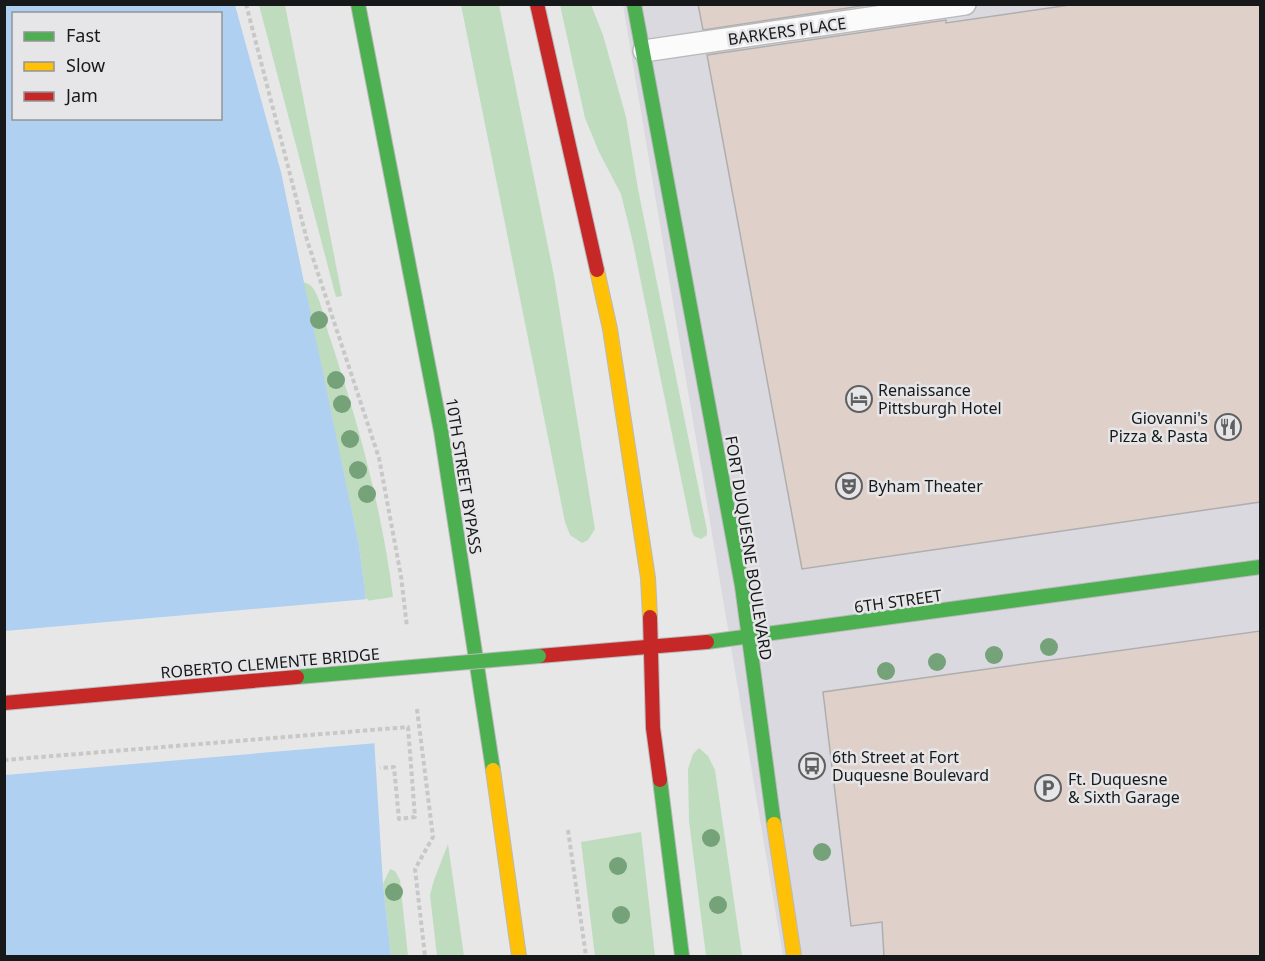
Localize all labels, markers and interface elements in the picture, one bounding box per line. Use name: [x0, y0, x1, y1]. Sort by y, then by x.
legend: [12, 12, 222, 120]
street label: BARKERS PLACE: [726, 12, 848, 50]
text: Fast: [66, 23, 101, 47]
text: Slow: [66, 53, 105, 77]
text: Jam: [64, 83, 98, 107]
place label: Renaissance Pittsburgh Hotel: [878, 379, 1002, 419]
hotel icon: Renaissance Pittsburgh Hotel: [844, 384, 874, 414]
street label: 10TH STREET BYPASS: [441, 396, 487, 556]
place label: Giovanni's Pizza & Pasta: [1109, 407, 1208, 447]
restaurant icon: Giovanni's Pizza & Pasta: [1213, 412, 1243, 442]
street label: FORT DUQUESNE BOULEVARD: [720, 434, 778, 662]
theatre icon: Byham Theater: [834, 471, 864, 501]
place label: Byham Theater: [868, 475, 983, 497]
street label: 6TH STREET: [853, 584, 943, 618]
street label: ROBERTO CLEMENTE BRIDGE: [160, 642, 380, 684]
place label: 6th Street at Fort Duquesne Boulevard: [832, 746, 989, 786]
bus stop icon: 6th Street at Fort Duquesne Boulevard: [797, 751, 827, 781]
place label: Ft. Duquesne & Sixth Garage: [1068, 768, 1180, 808]
parking icon: Ft. Duquesne & Sixth Garage: [1033, 773, 1063, 803]

